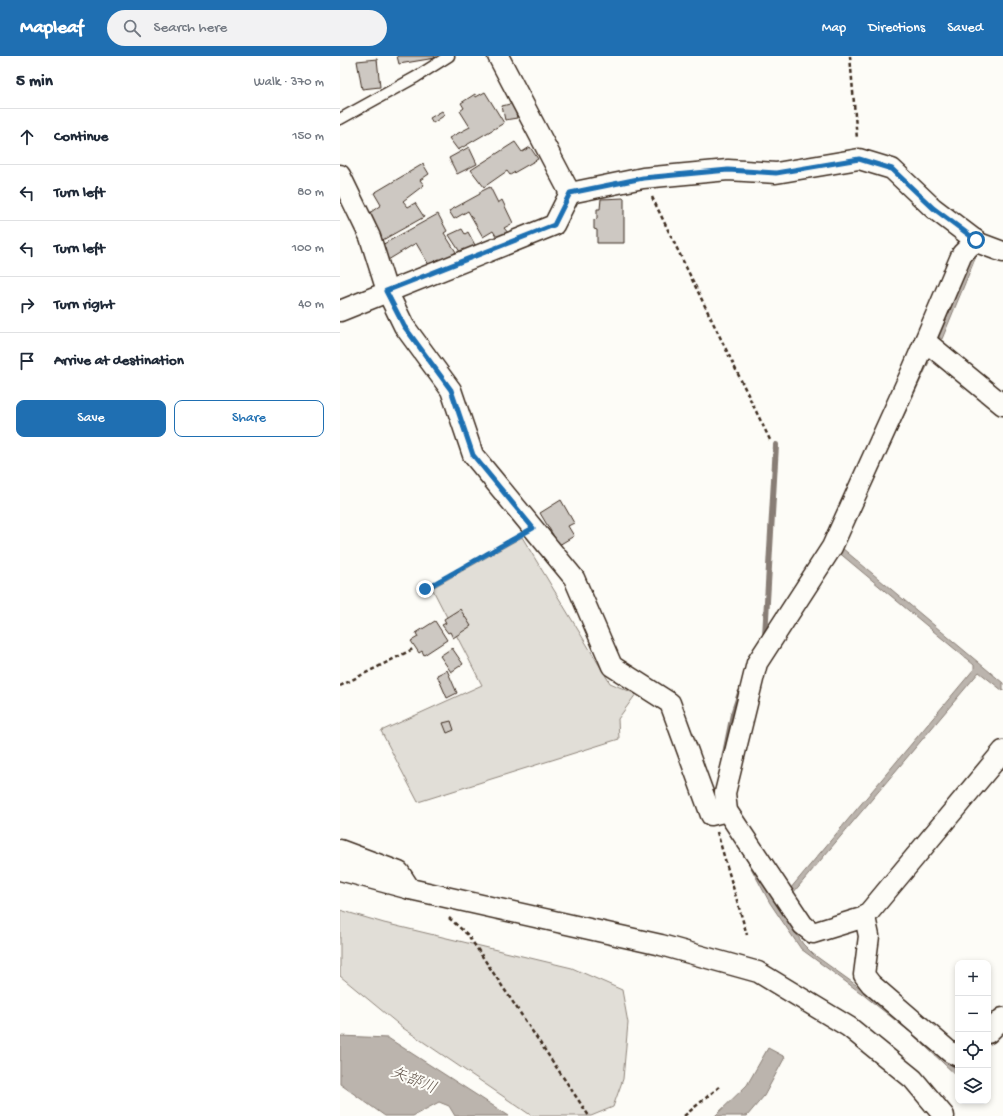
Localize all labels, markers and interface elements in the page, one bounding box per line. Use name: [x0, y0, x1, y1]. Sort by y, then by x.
search box: [107, 10, 387, 46]
text: Mapleaf: [20, 17, 83, 40]
icon: search: [121, 17, 143, 39]
text: Search here: [153, 19, 227, 37]
text: Map: [822, 20, 846, 37]
text: Directions: [868, 20, 925, 37]
text: Saved: [947, 20, 983, 37]
text: 5 min: [16, 72, 53, 92]
text: Walk · 370 m: [254, 75, 324, 90]
icon: ahead: [16, 126, 38, 148]
text: Continue: [54, 128, 108, 146]
text: 150 m: [292, 129, 324, 144]
icon: left: [16, 182, 38, 204]
text: Turn left: [54, 184, 105, 202]
text: 80 m: [297, 185, 324, 200]
route start: [967, 231, 985, 249]
icon: left: [16, 238, 38, 260]
text: Turn left: [54, 240, 105, 258]
text: 100 m: [292, 241, 324, 256]
icon: right: [16, 294, 38, 316]
text: Turn right: [54, 296, 114, 314]
text: 40 m: [298, 297, 324, 312]
icon: arrive: [16, 350, 38, 372]
text: Arrive at destination: [54, 352, 184, 370]
button: Save: [16, 400, 166, 437]
button: Share: [174, 400, 324, 437]
route end: [416, 580, 434, 598]
map controls: [955, 960, 991, 1104]
button: +: [955, 960, 991, 996]
button: −: [955, 996, 991, 1032]
button: locate: [955, 1032, 991, 1068]
water label: 矢部川: [387, 1063, 439, 1100]
button: layers: [955, 1068, 991, 1104]

